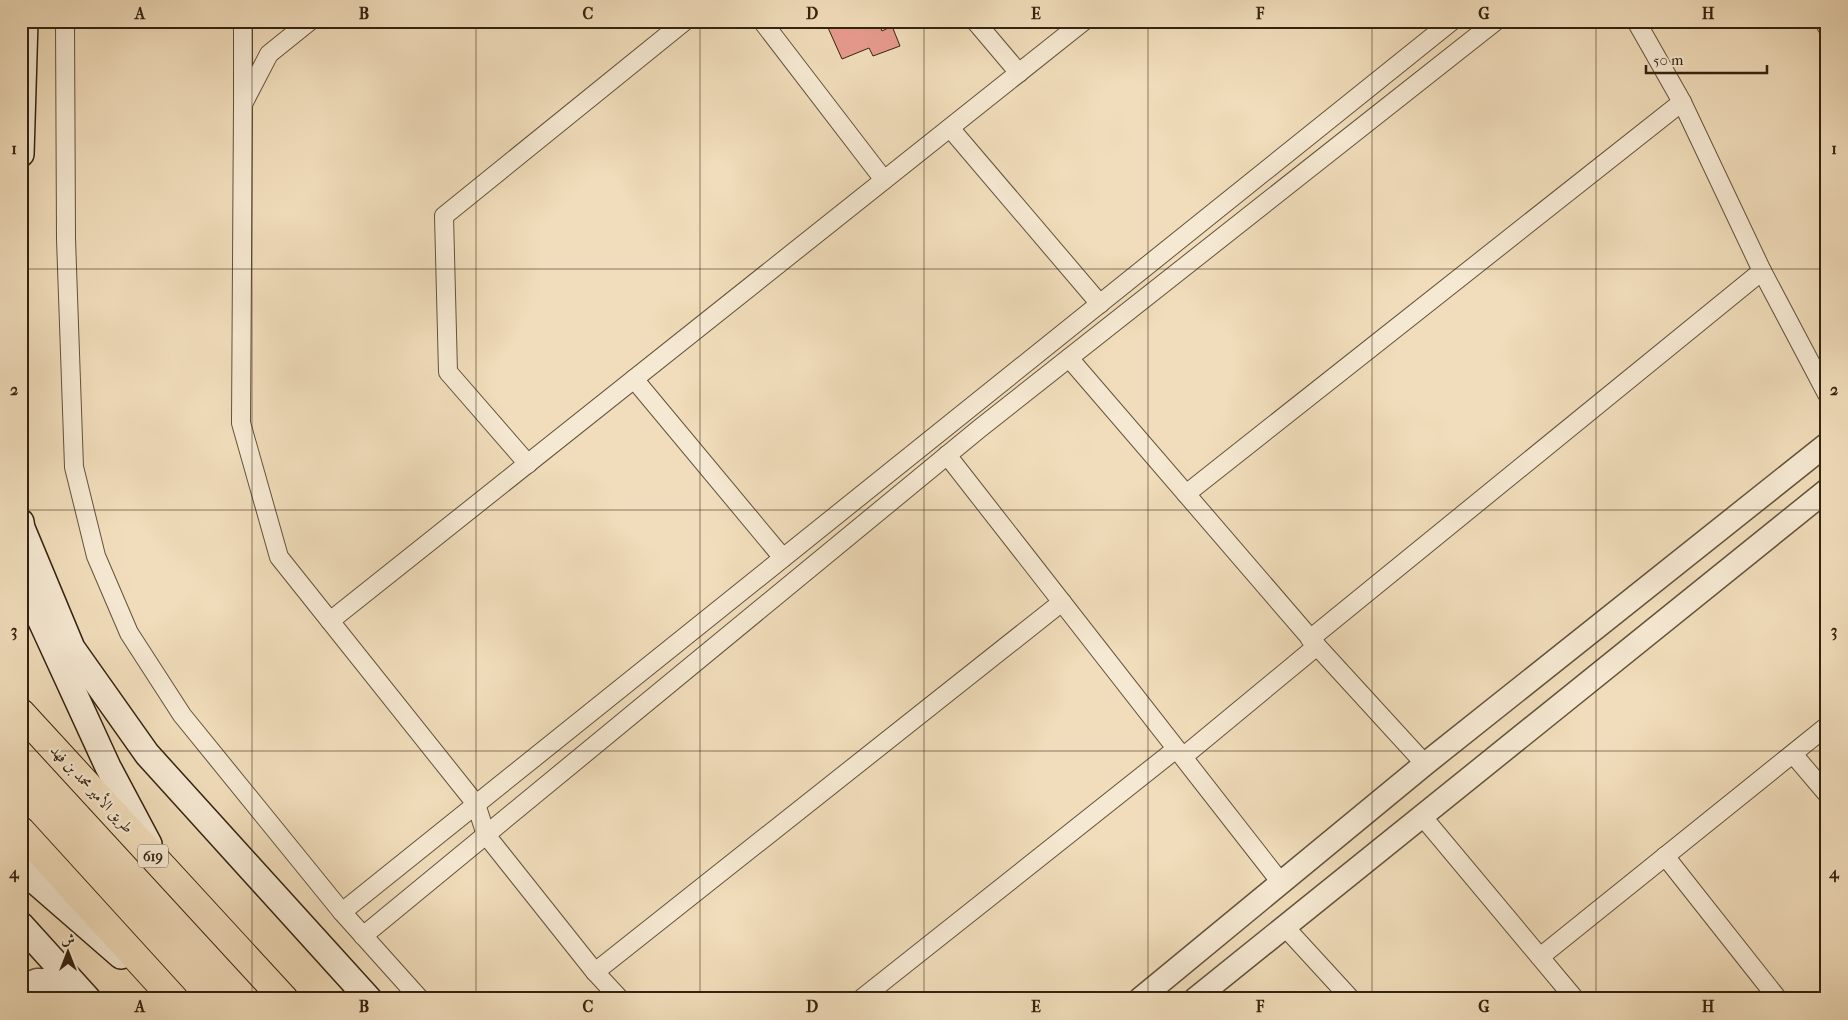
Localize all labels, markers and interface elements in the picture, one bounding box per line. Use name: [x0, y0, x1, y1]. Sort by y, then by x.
text: A: [134, 4, 146, 23]
text: B: [359, 4, 369, 23]
text: C: [583, 4, 594, 23]
text: D: [806, 4, 818, 23]
text: E: [1031, 4, 1041, 23]
text: F: [1255, 4, 1265, 23]
text: G: [1478, 4, 1490, 23]
text: H: [1702, 4, 1715, 23]
scale bar: [1646, 42, 1767, 74]
text: 50 m: [1653, 51, 1684, 69]
text: 1: [11, 139, 17, 158]
text: 1: [1831, 139, 1837, 158]
text: 2: [10, 380, 18, 399]
text: 2: [1830, 380, 1838, 399]
text: 3: [11, 621, 17, 641]
text: 3: [1831, 621, 1837, 641]
street label: طريق الأمير محمد بن فهد: [46, 740, 139, 837]
road number: 619: [138, 844, 168, 868]
text: 4: [8, 863, 20, 883]
text: 4: [1828, 863, 1840, 883]
north arrow: [42, 928, 92, 978]
text: ش: [61, 931, 75, 948]
text: A: [134, 997, 146, 1016]
text: B: [359, 997, 369, 1016]
text: C: [583, 997, 594, 1016]
text: D: [806, 997, 818, 1016]
text: E: [1031, 997, 1041, 1016]
text: F: [1255, 997, 1265, 1016]
text: G: [1478, 997, 1490, 1016]
text: H: [1702, 997, 1715, 1016]

